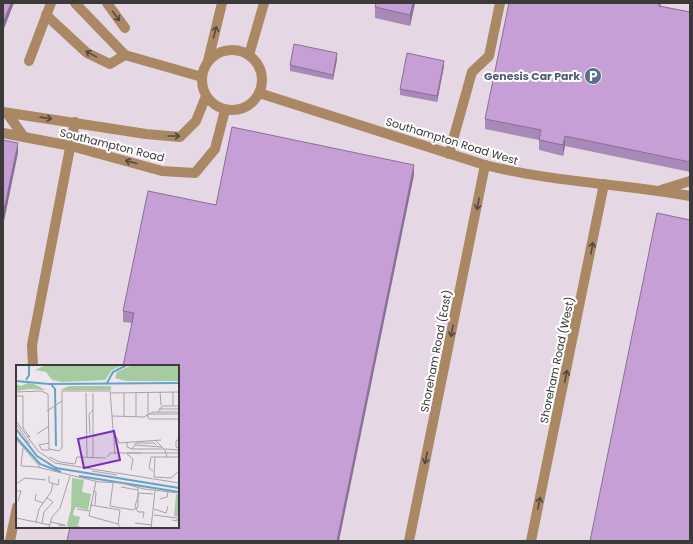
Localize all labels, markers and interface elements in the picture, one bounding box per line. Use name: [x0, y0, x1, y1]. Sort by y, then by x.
one-way arrow: [112, 10, 120, 21]
one-way arrow: [212, 26, 220, 39]
one-way arrow: [85, 50, 97, 58]
parking icon: Genesis Car Park: [583, 66, 603, 86]
place label: Genesis Car Park: [484, 68, 580, 84]
street label: Southampton Road West: [384, 113, 520, 169]
one-way arrow: [39, 114, 52, 122]
street label: Southampton Road: [58, 124, 166, 166]
one-way arrow: [167, 132, 180, 140]
one-way arrow: [125, 158, 138, 166]
one-way arrow: [473, 197, 481, 210]
one-way arrow: [589, 242, 597, 255]
street label: Shoreham Road (East): [416, 288, 456, 414]
street label: Shoreham Road (West): [536, 295, 578, 425]
one-way arrow: [448, 324, 456, 337]
inset map: [16, 365, 179, 528]
one-way arrow: [562, 370, 570, 383]
one-way arrow: [422, 452, 430, 465]
one-way arrow: [535, 497, 543, 510]

